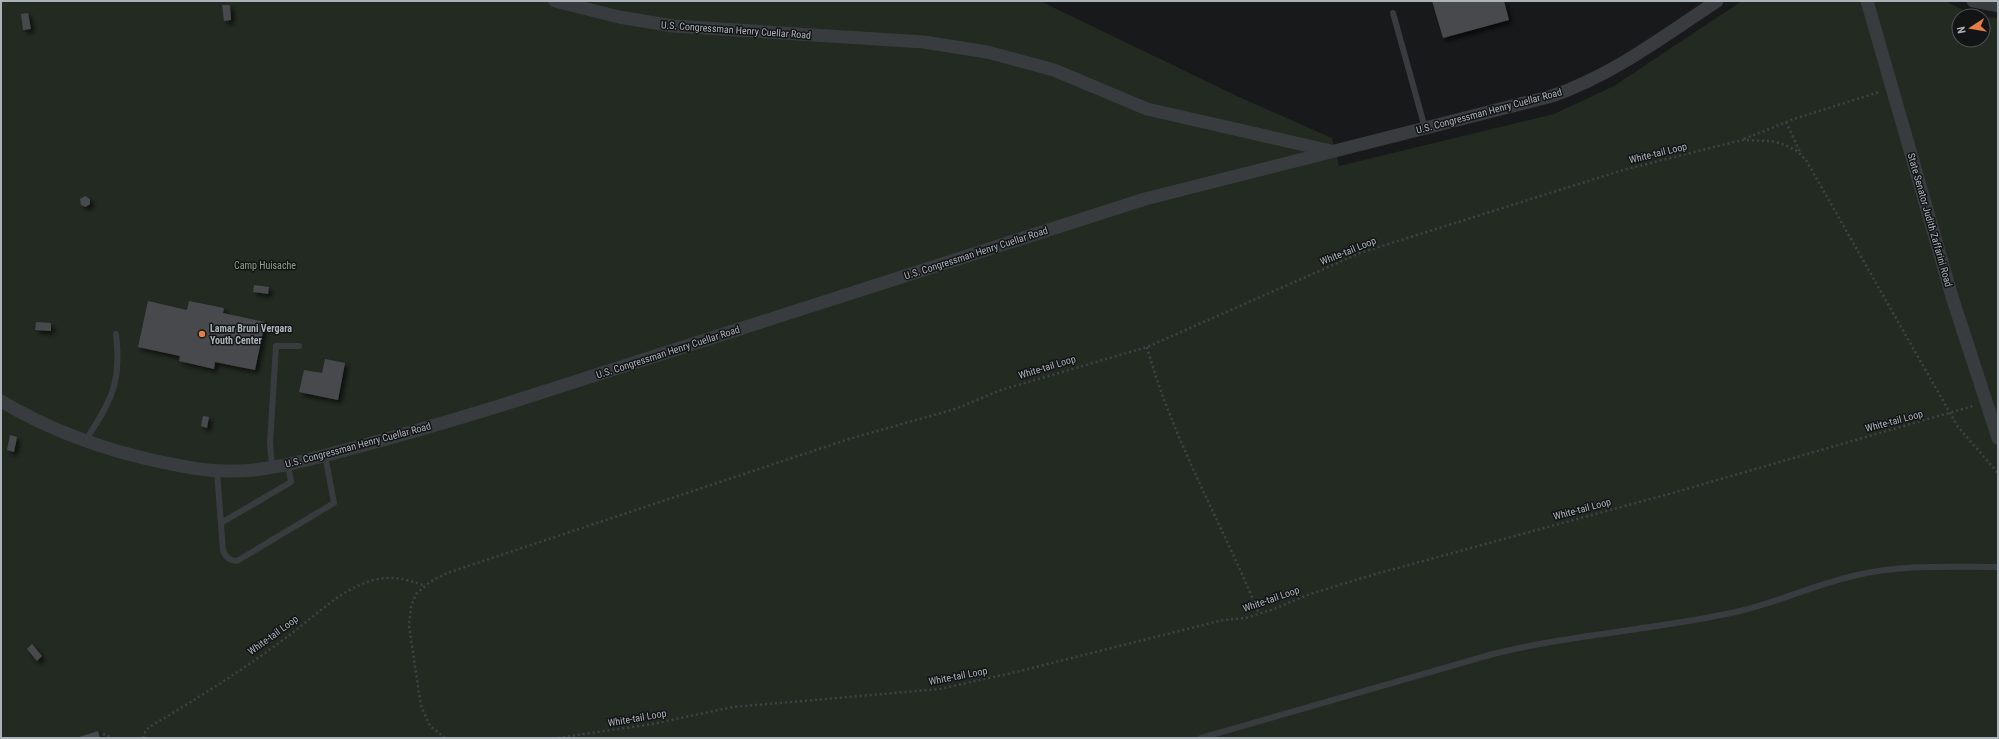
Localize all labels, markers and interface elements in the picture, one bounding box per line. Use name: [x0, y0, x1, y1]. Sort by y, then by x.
north arrow: [1951, 8, 1991, 48]
street label: U.S. Congressman Henry Cuellar Road: [661, 19, 811, 41]
text: N: [1955, 25, 1969, 35]
street label: U.S. Congressman Henry Cuellar Road: [1415, 86, 1563, 136]
street label: White-tail Loop: [1628, 140, 1688, 166]
street label: State Senator Judith Zaffarini Road: [1906, 152, 1954, 288]
street label: U.S. Congressman Henry Cuellar Road: [903, 225, 1049, 281]
street label: White-tail Loop: [1318, 235, 1378, 267]
park label: Camp Huisache: [234, 260, 296, 271]
place label: Lamar Bruni Vergara Youth Center: [210, 323, 292, 346]
street label: U.S. Congressman Henry Cuellar Road: [595, 324, 741, 380]
marker: Lamar Bruni Vergara Youth Center: [197, 329, 207, 339]
street label: White-tail Loop: [1017, 353, 1077, 381]
street label: White-tail Loop: [1864, 408, 1924, 434]
street label: U.S. Congressman Henry Cuellar Road: [284, 420, 432, 470]
street label: White-tail Loop: [1552, 496, 1612, 522]
street label: White-tail Loop: [1241, 584, 1301, 614]
street label: White-tail Loop: [246, 613, 300, 657]
street label: White-tail Loop: [928, 665, 988, 687]
street label: White-tail Loop: [607, 707, 667, 729]

